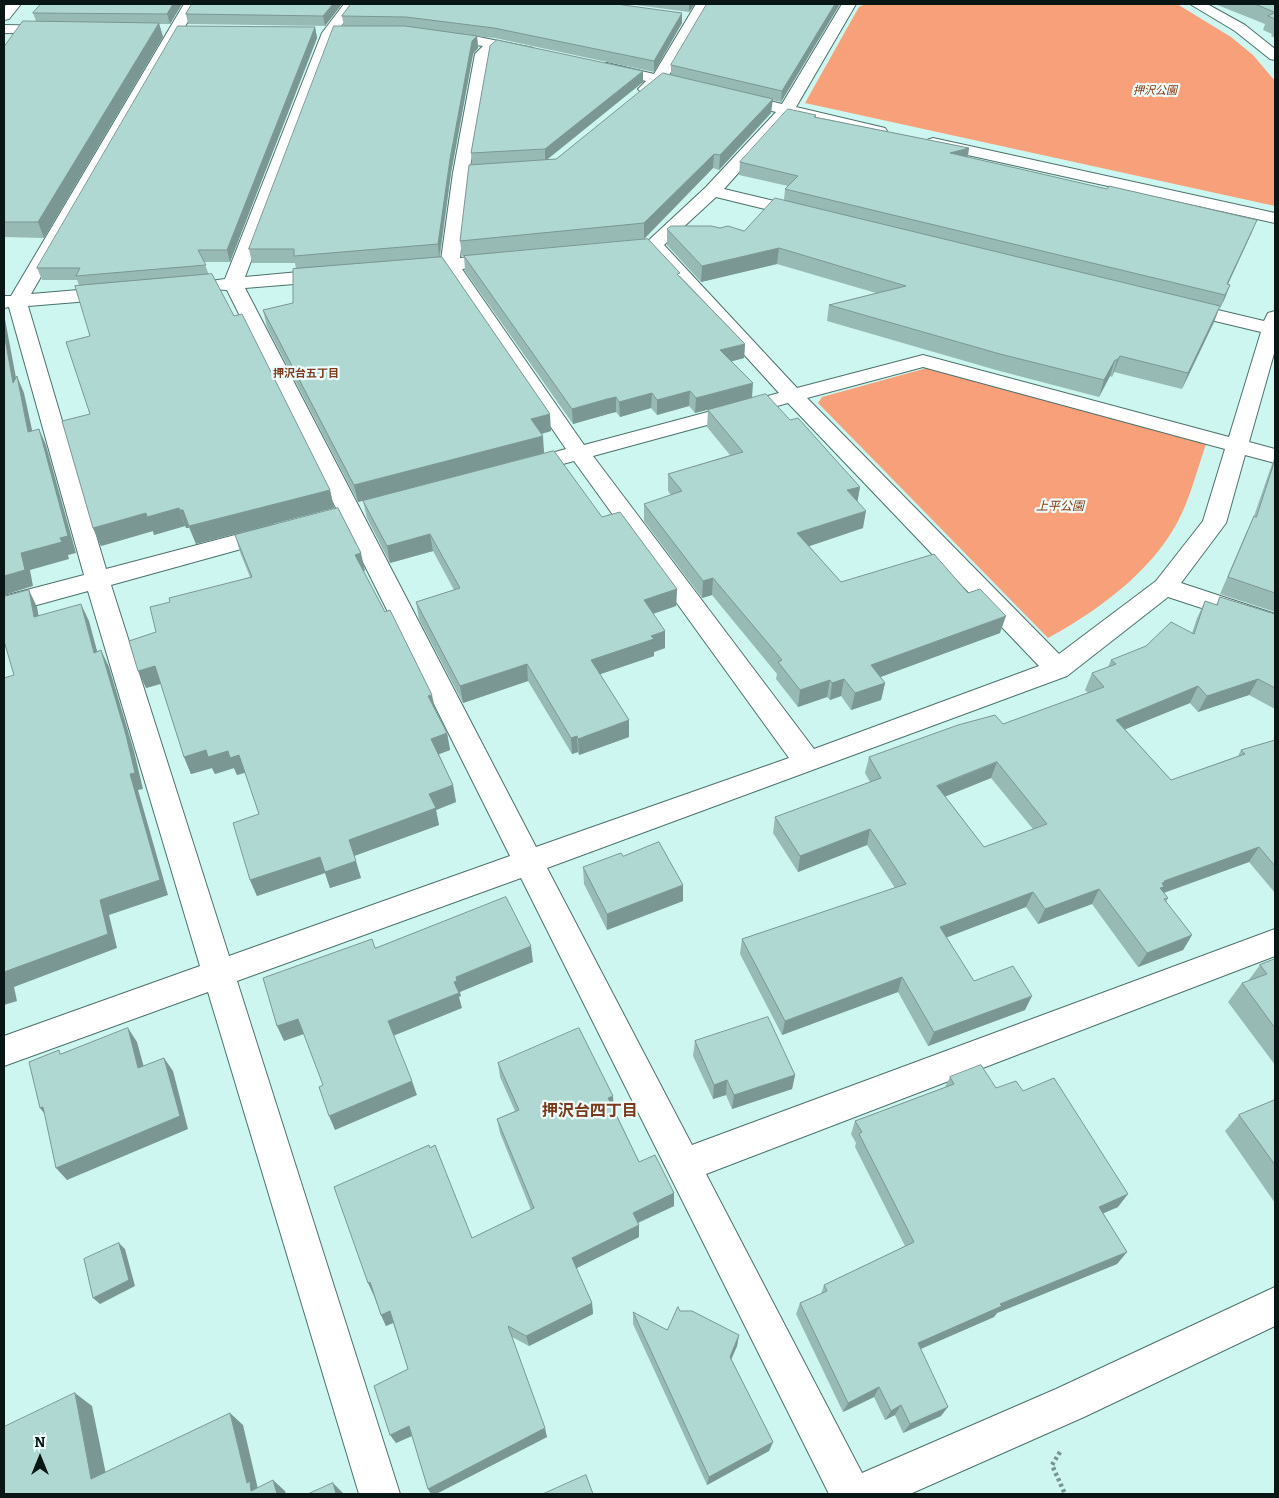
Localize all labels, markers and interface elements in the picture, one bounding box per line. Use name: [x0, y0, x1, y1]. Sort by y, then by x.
park label: 押沢公園: [1133, 84, 1177, 98]
district label: 押沢台五丁目: [273, 367, 339, 381]
park label: 上平公園: [1036, 500, 1084, 514]
district label: 押沢台四丁目: [542, 1102, 638, 1122]
north arrow: [15, 1433, 65, 1483]
text: N: [35, 1434, 45, 1451]

